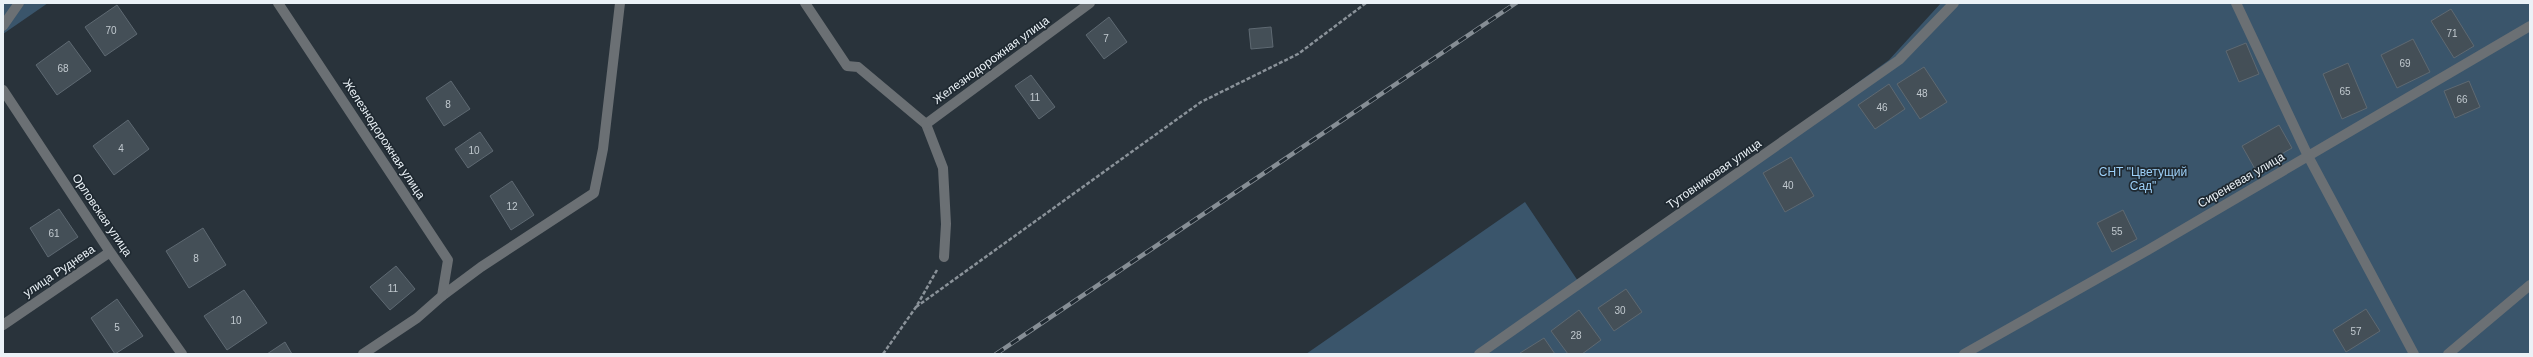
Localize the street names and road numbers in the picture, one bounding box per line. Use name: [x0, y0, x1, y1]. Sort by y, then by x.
street label: Железнодорожная улица: [930, 13, 1052, 107]
street label: Железнодорожная улица: [340, 76, 428, 202]
street label: Тутовниковая улица: [1664, 136, 1764, 212]
street label: Сиреневая улица: [2195, 149, 2287, 211]
street label: Орловская улица: [69, 171, 135, 259]
street label: улица Руднева: [21, 242, 98, 300]

